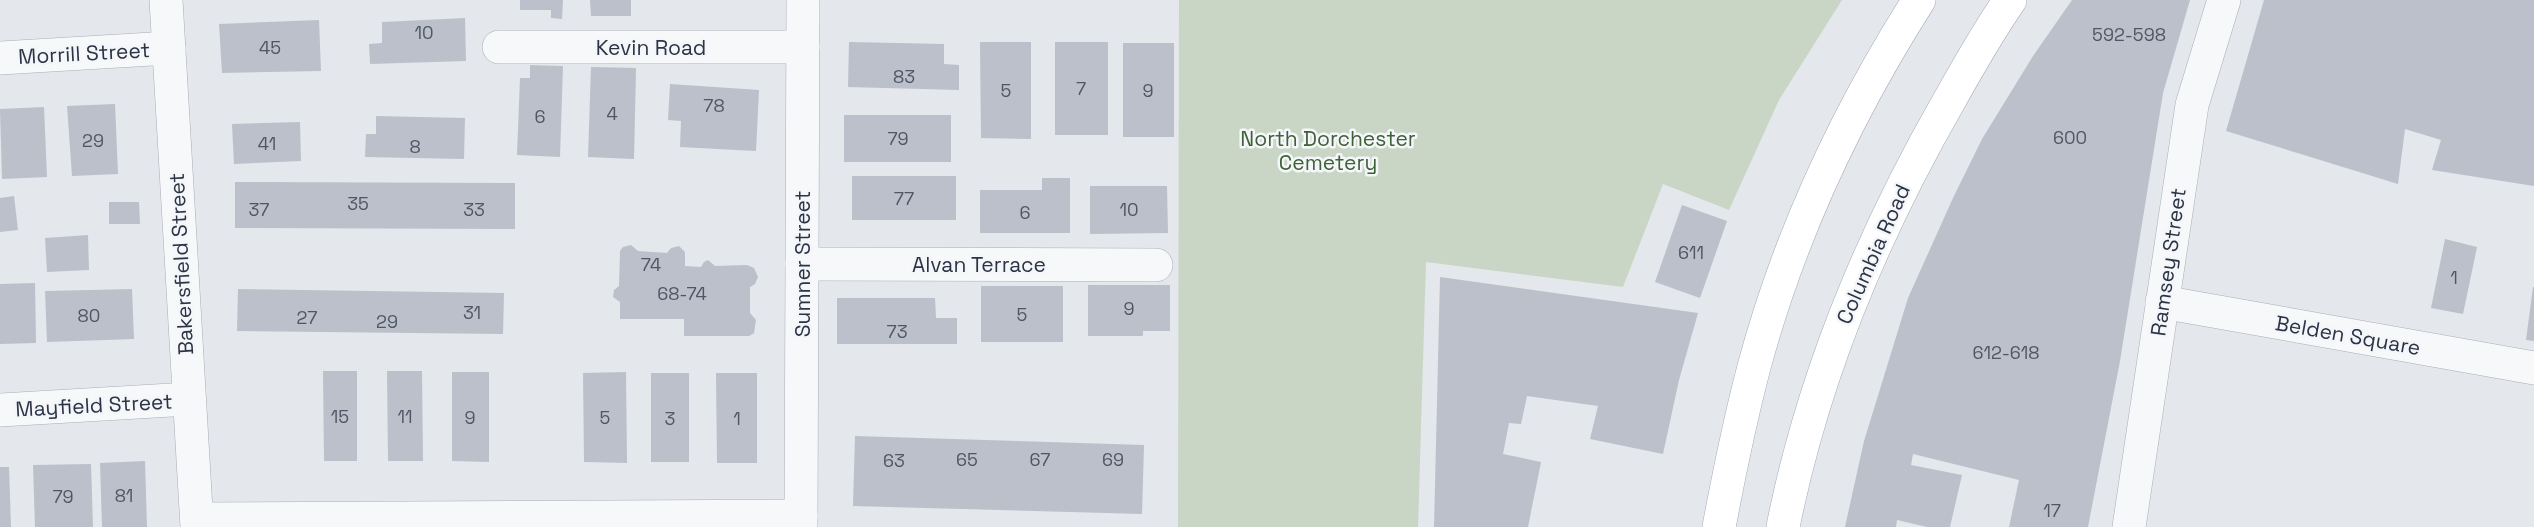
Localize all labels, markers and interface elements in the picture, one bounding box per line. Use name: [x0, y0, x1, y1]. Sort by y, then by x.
house number: 10: [414, 21, 434, 44]
house number: 592-598: [2092, 23, 2166, 46]
street label: Kevin Road: [596, 34, 706, 61]
street label: Morrill Street: [17, 36, 151, 70]
house number: 45: [259, 36, 281, 59]
house number: 83: [893, 65, 915, 88]
house number: 7: [1076, 77, 1086, 100]
house number: 5: [1001, 79, 1011, 102]
house number: 9: [1142, 79, 1154, 102]
house number: 78: [703, 94, 725, 117]
house number: 4: [606, 102, 618, 125]
house number: 6: [534, 105, 546, 128]
park label: North Dorchester Cemetery: [1240, 125, 1416, 176]
house number: 600: [2053, 126, 2087, 149]
house number: 79: [887, 127, 909, 150]
house number: 29: [82, 129, 104, 152]
house number: 41: [258, 132, 276, 155]
house number: 8: [409, 135, 421, 158]
street label: Bakersfield Street: [163, 172, 199, 356]
street label: Columbia Road: [1830, 180, 1916, 328]
street label: Ramsey Street: [2144, 186, 2192, 338]
house number: 77: [894, 187, 914, 210]
street label: Sumner Street: [789, 191, 816, 337]
house number: 35: [347, 192, 369, 215]
house number: 37: [248, 198, 270, 221]
house number: 33: [463, 198, 485, 221]
house number: 10: [1119, 198, 1139, 221]
house number: 6: [1019, 201, 1031, 224]
house number: 611: [1678, 241, 1704, 264]
street label: Alvan Terrace: [912, 251, 1046, 278]
house number: 74: [641, 253, 661, 276]
house number: 1: [2450, 266, 2458, 289]
house number: 68-74: [657, 282, 707, 305]
house number: 9: [1123, 297, 1135, 320]
house number: 31: [463, 301, 481, 324]
house number: 5: [1017, 303, 1027, 326]
house number: 80: [78, 304, 100, 327]
house number: 27: [297, 306, 317, 329]
street label: Belden Square: [2273, 309, 2423, 361]
house number: 29: [376, 310, 398, 333]
house number: 73: [886, 320, 908, 343]
house number: 612-618: [1972, 341, 2040, 364]
street label: Mayfield Street: [15, 387, 173, 423]
house number: 15: [331, 405, 349, 428]
house number: 11: [397, 405, 413, 428]
house number: 9: [464, 406, 476, 429]
house number: 5: [600, 406, 610, 429]
house number: 3: [665, 407, 675, 430]
house number: 1: [733, 407, 741, 430]
house number: 65: [956, 448, 978, 471]
house number: 67: [1030, 448, 1050, 471]
house number: 69: [1102, 448, 1124, 471]
house number: 63: [883, 449, 905, 472]
house number: 81: [115, 484, 133, 507]
house number: 79: [52, 485, 74, 508]
house number: 17: [2043, 499, 2061, 522]

